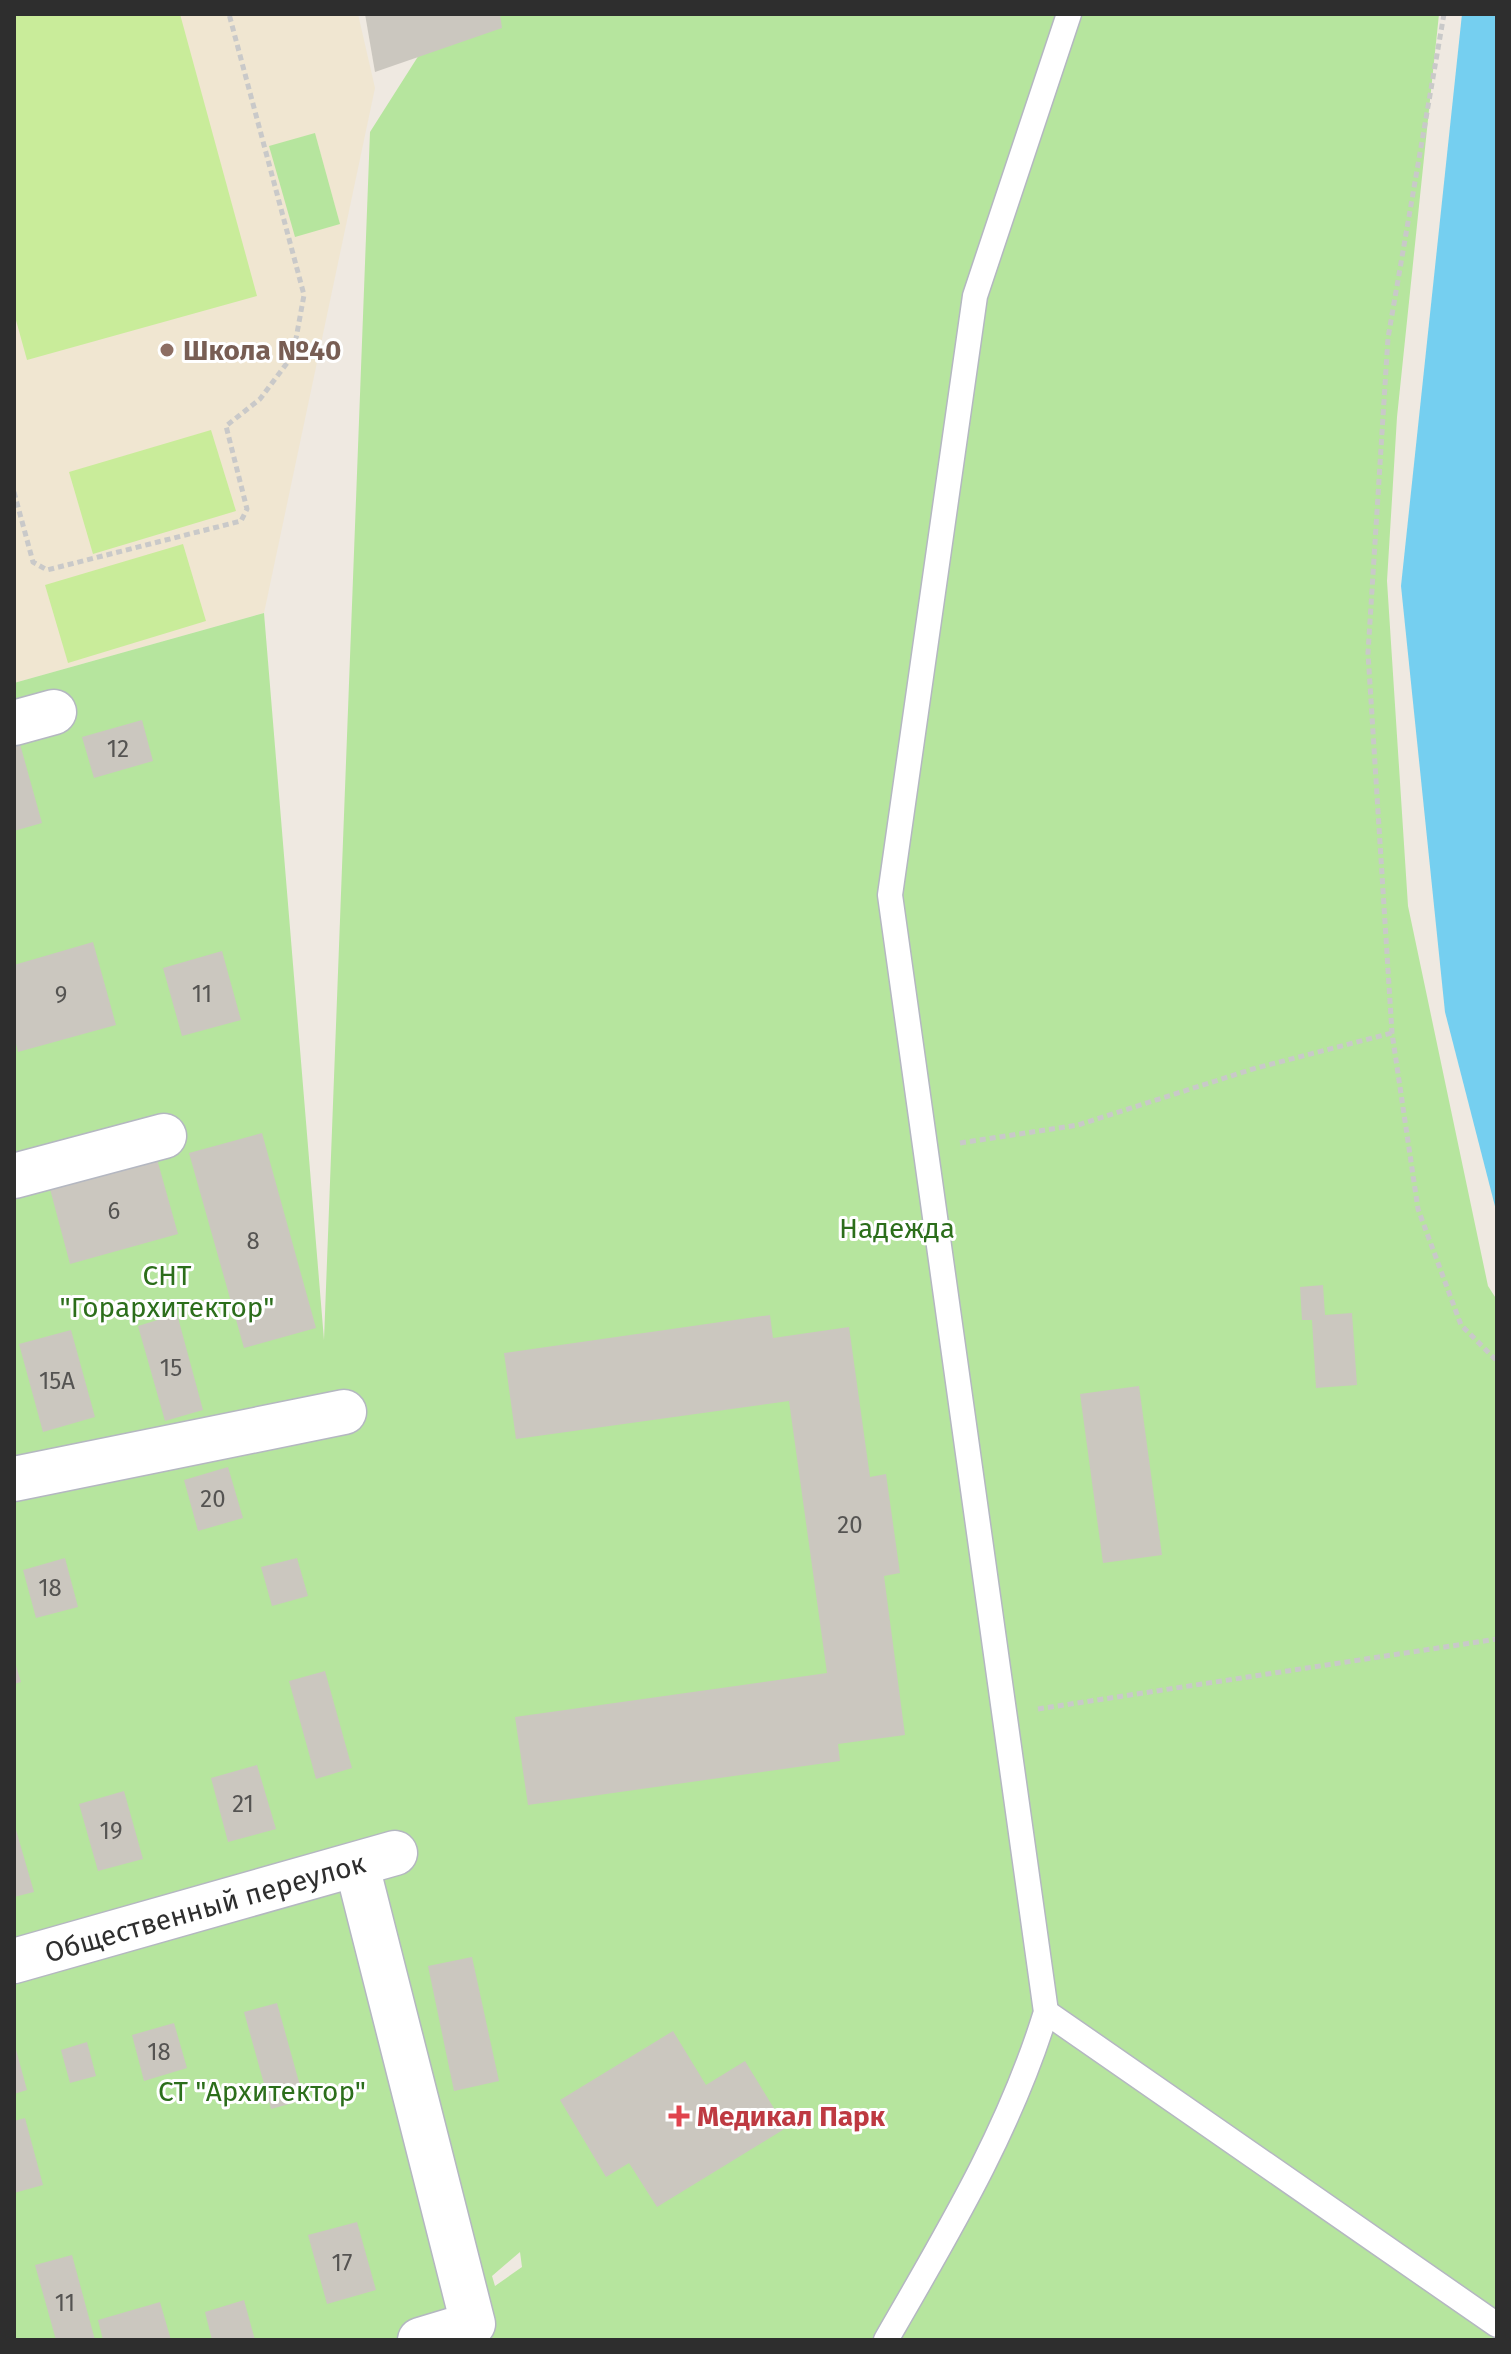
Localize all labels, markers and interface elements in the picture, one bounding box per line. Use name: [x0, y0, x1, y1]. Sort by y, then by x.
place label: Школа №40: [183, 334, 341, 367]
marker: Школа №40: [158, 341, 176, 359]
house number: 12: [107, 735, 129, 763]
house number: 11: [192, 980, 212, 1008]
house number: 9: [55, 981, 67, 1009]
house number: 6: [108, 1197, 120, 1225]
park label: Надежда: [839, 1212, 955, 1245]
house number: 8: [246, 1227, 260, 1255]
park label: СНТ "Горархитектор": [60, 1259, 274, 1324]
house number: 15: [160, 1354, 182, 1382]
house number: 15А: [39, 1367, 75, 1395]
house number: 20: [200, 1485, 226, 1513]
house number: 20: [837, 1511, 863, 1539]
house number: 18: [38, 1574, 62, 1602]
house number: 21: [232, 1790, 254, 1818]
house number: 19: [100, 1817, 123, 1845]
street label: Общественный переулок: [41, 1846, 369, 1970]
house number: 18: [147, 2038, 171, 2066]
park label: СТ "Архитектор": [158, 2075, 366, 2108]
place label: Медикал Парк: [697, 2100, 886, 2133]
marker: Медикал Парк: [668, 2105, 690, 2127]
house number: 17: [331, 2249, 353, 2277]
house number: 11: [55, 2289, 75, 2317]

